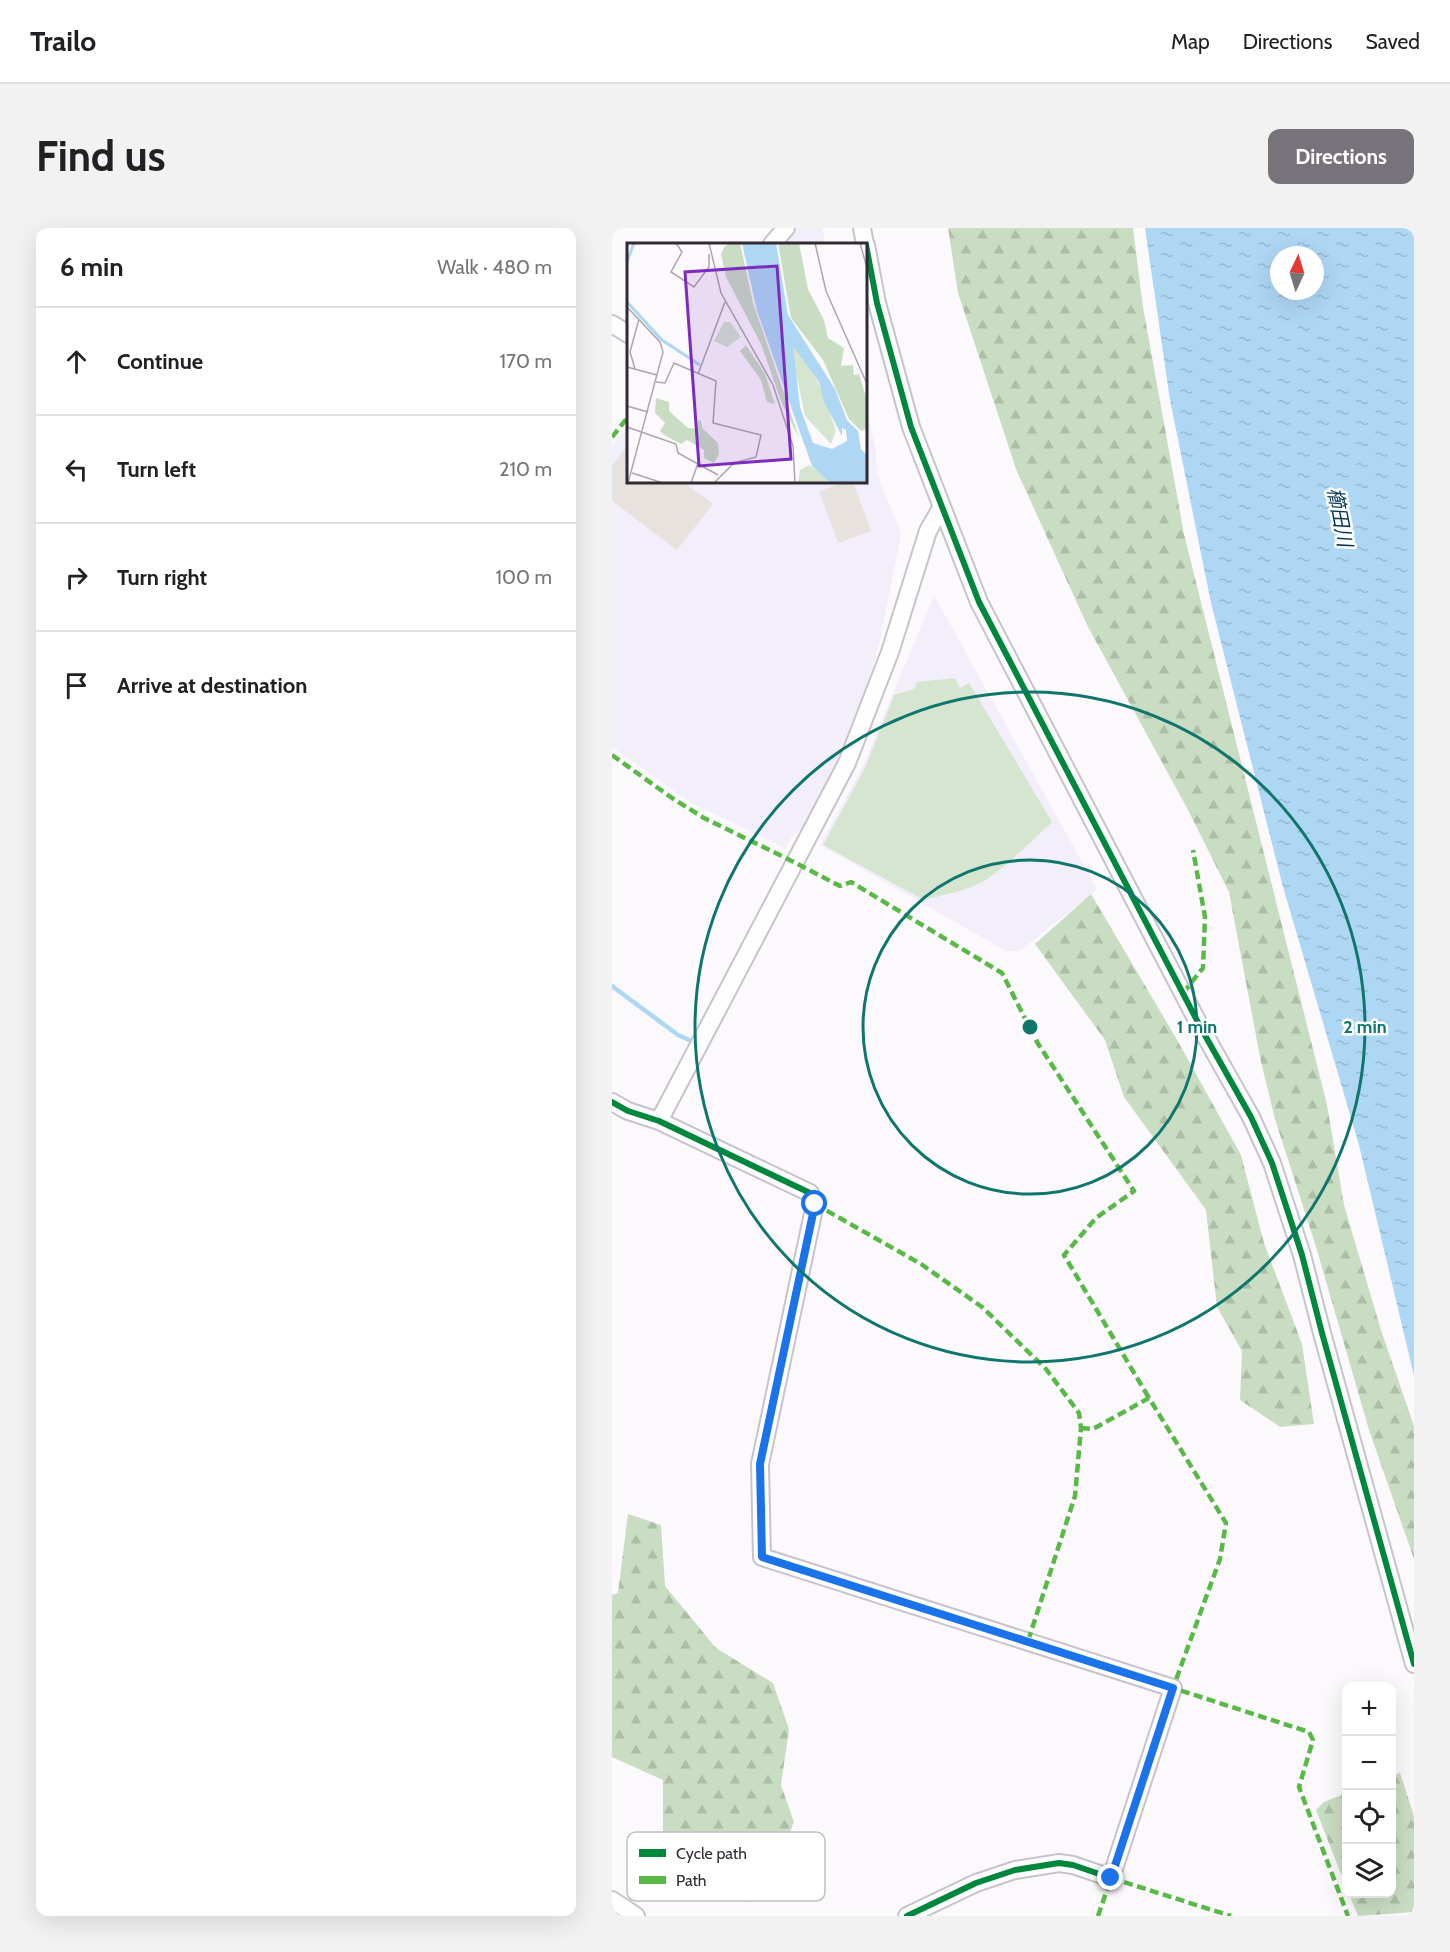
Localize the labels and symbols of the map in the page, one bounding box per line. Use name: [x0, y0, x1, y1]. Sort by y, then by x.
inset map: [627, 243, 867, 483]
north arrow: [1270, 246, 1324, 300]
water label: 櫛田川: [1322, 485, 1358, 551]
text: 1 min: [1177, 1016, 1217, 1038]
text: 2 min: [1343, 1016, 1387, 1038]
centre of rings: [1020, 1017, 1040, 1037]
route start: [801, 1190, 827, 1216]
legend: [627, 1832, 825, 1901]
text: Cycle path: [676, 1844, 747, 1863]
route end: [1097, 1864, 1123, 1890]
text: Path: [676, 1871, 707, 1890]

